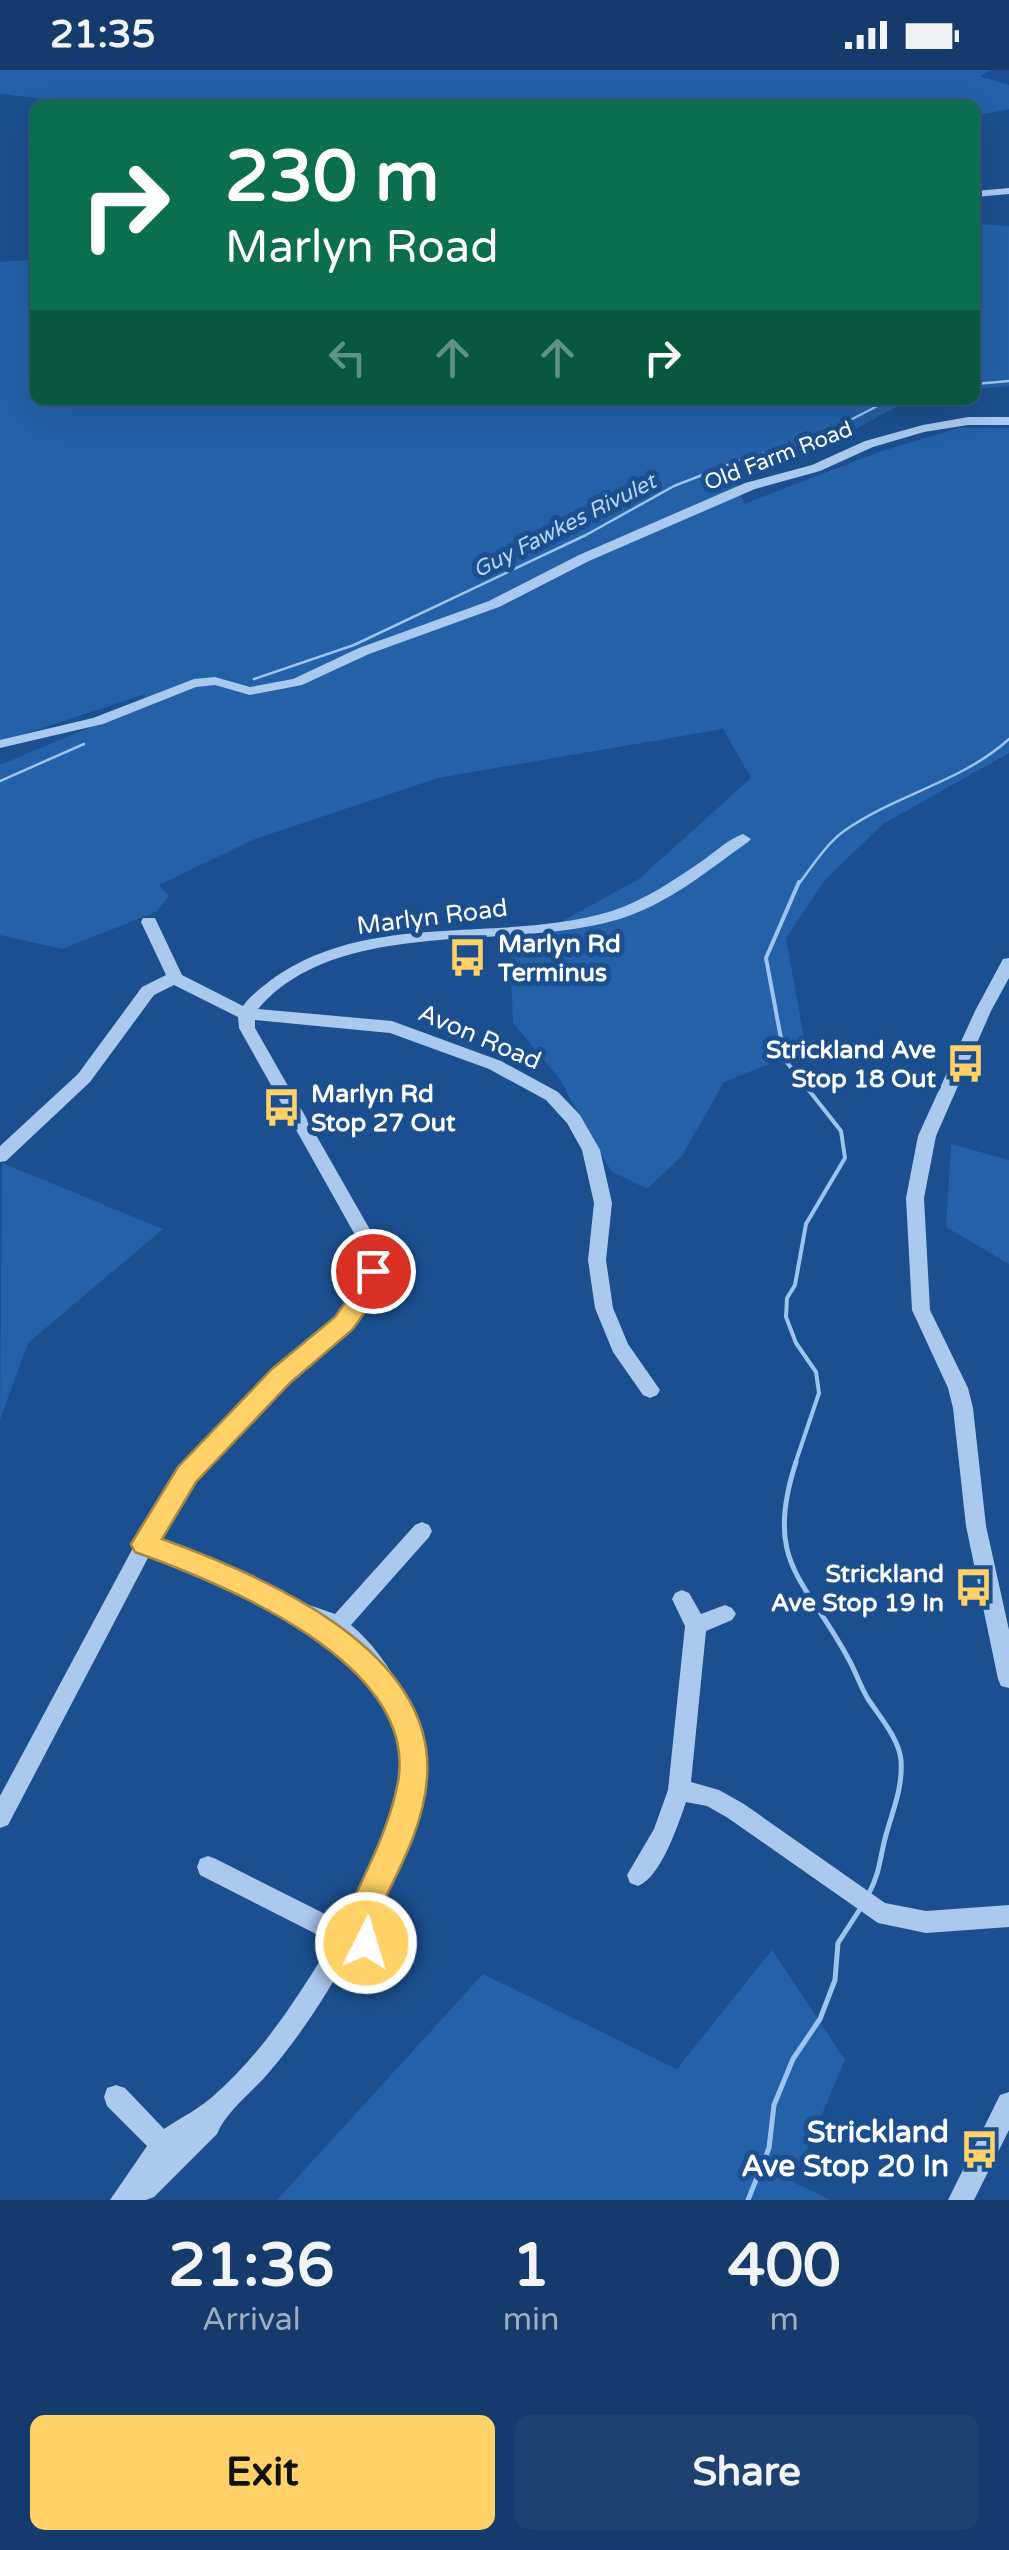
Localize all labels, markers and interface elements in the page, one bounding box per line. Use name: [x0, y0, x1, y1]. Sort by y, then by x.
text: 21:35: [50, 12, 155, 58]
text: 230 m: [225, 136, 439, 220]
icon: right: [60, 140, 190, 270]
text: Marlyn Road: [225, 221, 499, 275]
icon: left: [320, 330, 375, 385]
icon: ahead: [425, 330, 480, 385]
icon: ahead: [530, 330, 585, 385]
icon: right: [635, 330, 690, 385]
street label: Old Farm Road: [701, 416, 856, 496]
water label: Guy Fawkes Rivulet: [469, 467, 663, 583]
street label: Marlyn Road: [355, 893, 509, 941]
place label: Marlyn Rd Terminus: [497, 929, 621, 988]
bus stop icon: Marlyn Rd Terminus: [447, 936, 489, 978]
street label: Avon Road: [414, 998, 546, 1076]
place label: Strickland Ave Stop 18 Out: [766, 1035, 936, 1094]
bus stop icon: Strickland Ave Stop 18 Out: [945, 1042, 987, 1084]
place label: Marlyn Rd Stop 27 Out: [311, 1079, 456, 1138]
bus stop icon: Marlyn Rd Stop 27 Out: [260, 1086, 302, 1128]
pin: [331, 1229, 416, 1314]
icon: arrive: [346, 1244, 401, 1299]
place label: Strickland Ave Stop 19 In: [771, 1559, 944, 1618]
bus stop icon: Strickland Ave Stop 19 In: [953, 1566, 995, 1608]
position arrow: [314, 1891, 418, 1995]
place label: Strickland Ave Stop 20 In: [741, 2114, 949, 2185]
bus stop icon: Strickland Ave Stop 20 In: [958, 2128, 1000, 2170]
text: 21:36: [168, 2230, 335, 2302]
text: 1: [512, 2230, 550, 2302]
text: 400: [728, 2230, 841, 2302]
text: Arrival: [202, 2301, 301, 2339]
text: min: [503, 2301, 560, 2339]
text: m: [770, 2301, 799, 2339]
button: Exit: [30, 2415, 495, 2530]
button: Share: [515, 2415, 979, 2530]

